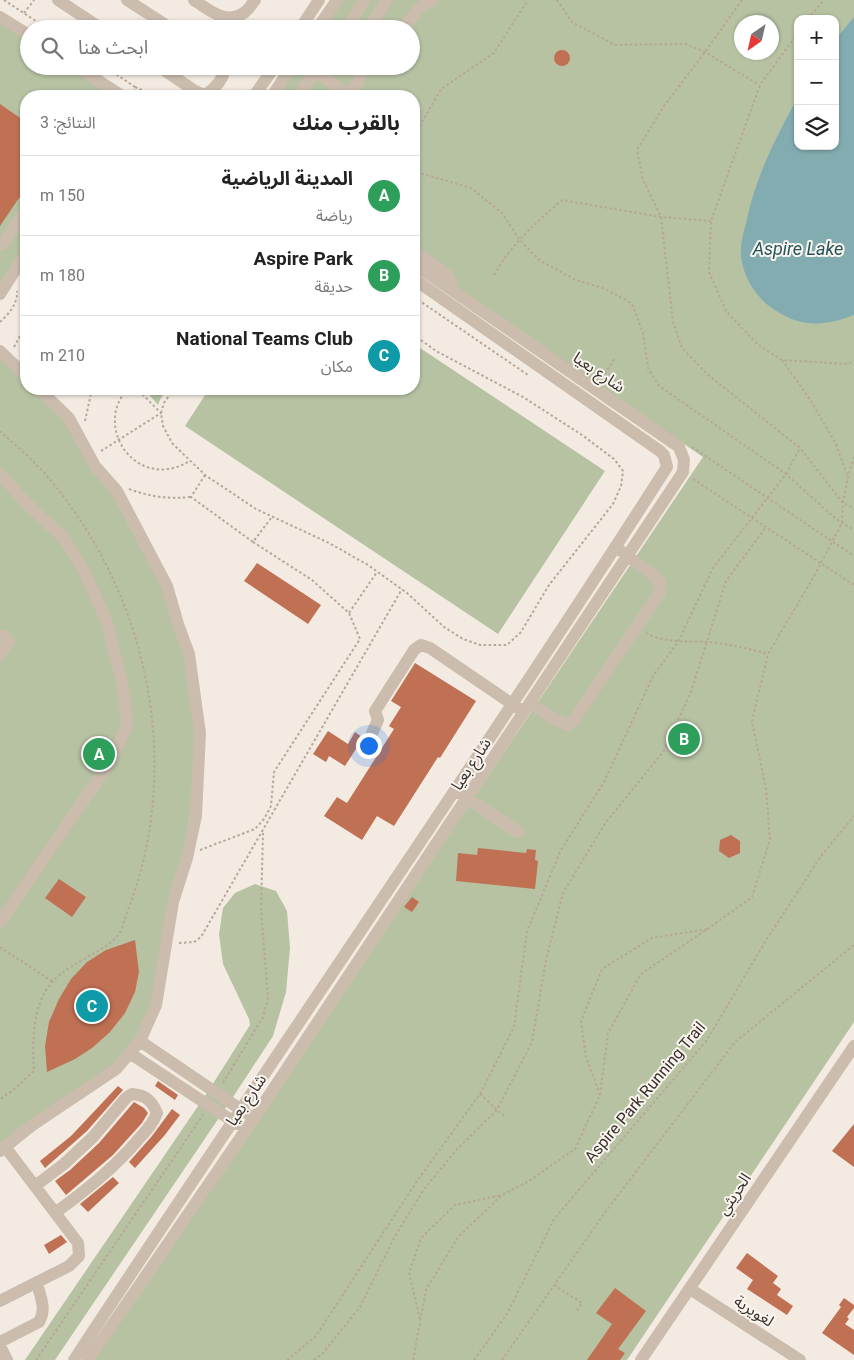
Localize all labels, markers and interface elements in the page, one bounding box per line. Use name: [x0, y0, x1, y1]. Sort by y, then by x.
north arrow: [734, 15, 779, 60]
map controls: [794, 15, 839, 150]
button: +: [794, 15, 839, 60]
search box: [20, 20, 420, 75]
icon: search: [38, 34, 66, 62]
text: ابحث هنا: [78, 36, 148, 59]
button: −: [794, 60, 839, 105]
button: layers: [794, 105, 839, 150]
text: بالقرب منك: [292, 111, 400, 135]
text: النتائج: 3: [40, 113, 96, 132]
text: المدينة الرياضية: [222, 167, 353, 190]
text: 150 m: [40, 186, 85, 205]
text: A: [379, 186, 389, 205]
text: رياضة: [316, 206, 353, 225]
water label: Aspire Lake: [752, 238, 843, 259]
text: Aspire Park: [254, 247, 353, 270]
text: 180 m: [40, 266, 85, 285]
text: B: [379, 266, 389, 285]
text: حديقة: [315, 277, 353, 296]
text: National Teams Club: [176, 327, 353, 350]
text: 210 m: [40, 346, 85, 365]
text: C: [379, 346, 389, 365]
street label: شارع بعيا: [568, 348, 629, 399]
text: مكان: [321, 357, 353, 376]
pin: B: [668, 720, 700, 758]
your location: [356, 733, 382, 759]
street label: شارع بعيا: [447, 734, 497, 795]
pin: A: [83, 735, 115, 773]
pin: C: [76, 987, 108, 1025]
street label: Aspire Park Running Trail: [581, 1018, 709, 1166]
street label: شارع بعيا: [222, 1070, 273, 1131]
street label: الحريثي: [713, 1169, 757, 1220]
street label: لغويرية: [731, 1291, 777, 1331]

